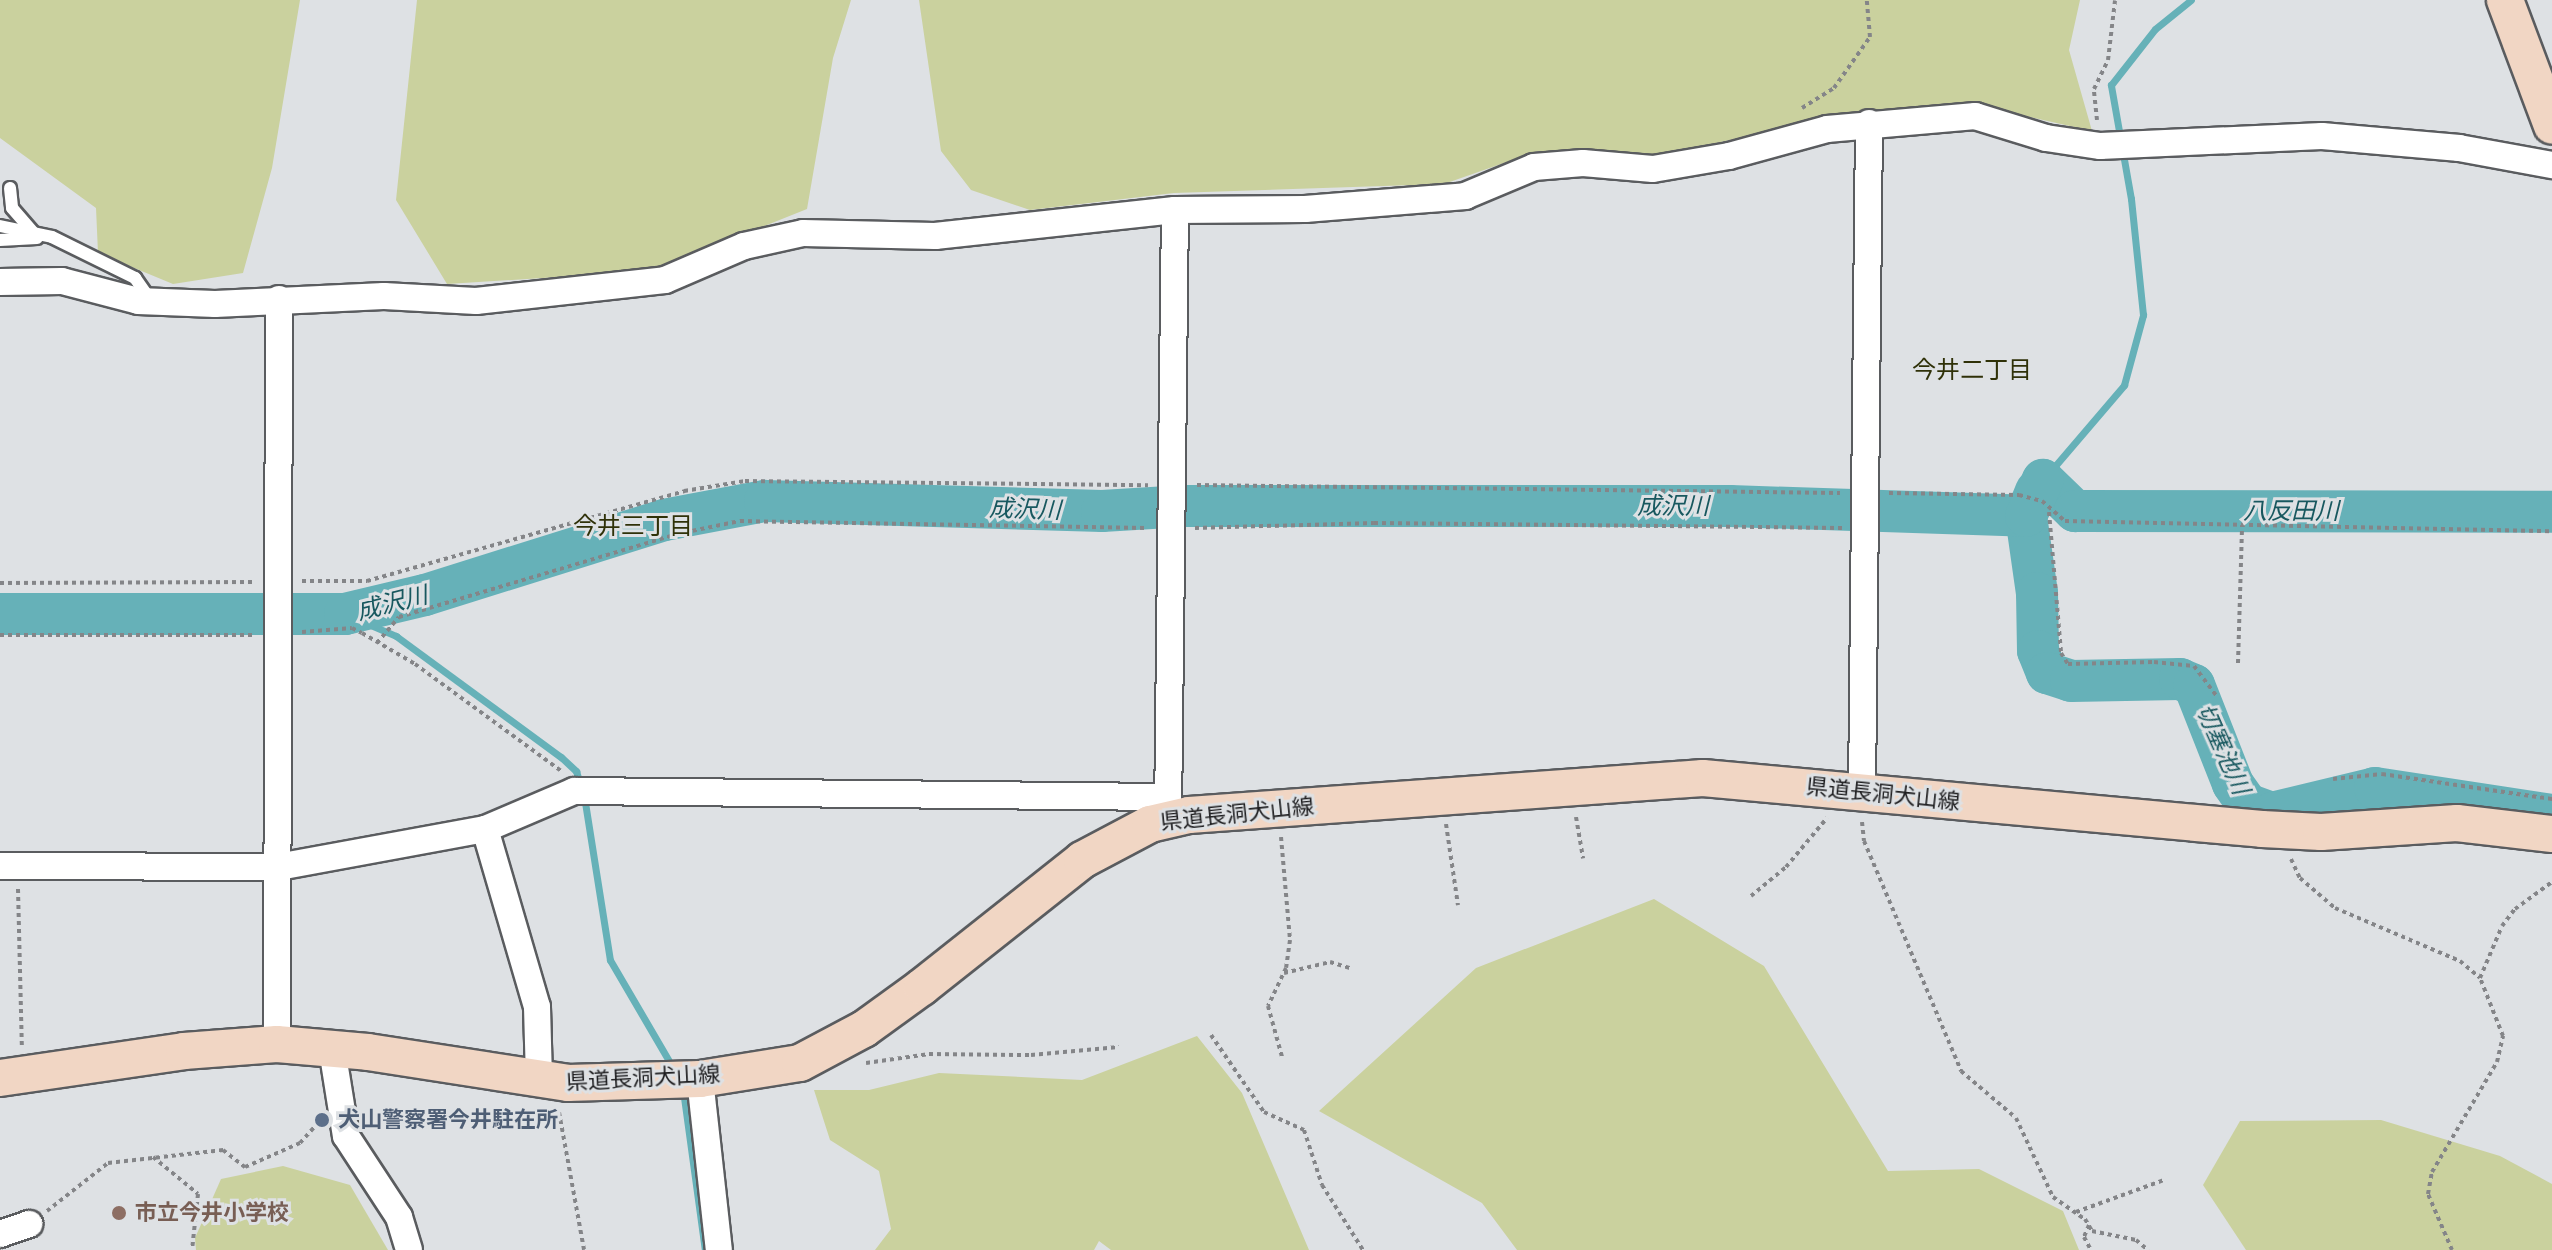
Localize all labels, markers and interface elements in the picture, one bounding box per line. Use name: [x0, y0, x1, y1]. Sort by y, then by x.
district label: 今井二丁目: [1912, 356, 2032, 384]
water label: 成沢川: [1637, 492, 1709, 520]
water label: 成沢川: [989, 493, 1061, 525]
water label: 八反田川: [2243, 497, 2339, 525]
district label: 今井三丁目: [573, 512, 693, 540]
water label: 成沢川: [354, 580, 430, 626]
water label: 切塞池川: [2190, 699, 2256, 799]
street label: 県道長洞犬山線: [1805, 773, 1961, 815]
street label: 県道長洞犬山線: [1159, 793, 1315, 835]
street label: 県道長洞犬山線: [565, 1061, 721, 1095]
place label: 犬山警察署今井駐在所: [338, 1107, 558, 1133]
marker: 犬山警察署今井駐在所: [313, 1111, 331, 1129]
place label: 市立今井小学校: [135, 1200, 289, 1226]
marker: 市立今井小学校: [110, 1204, 128, 1222]

